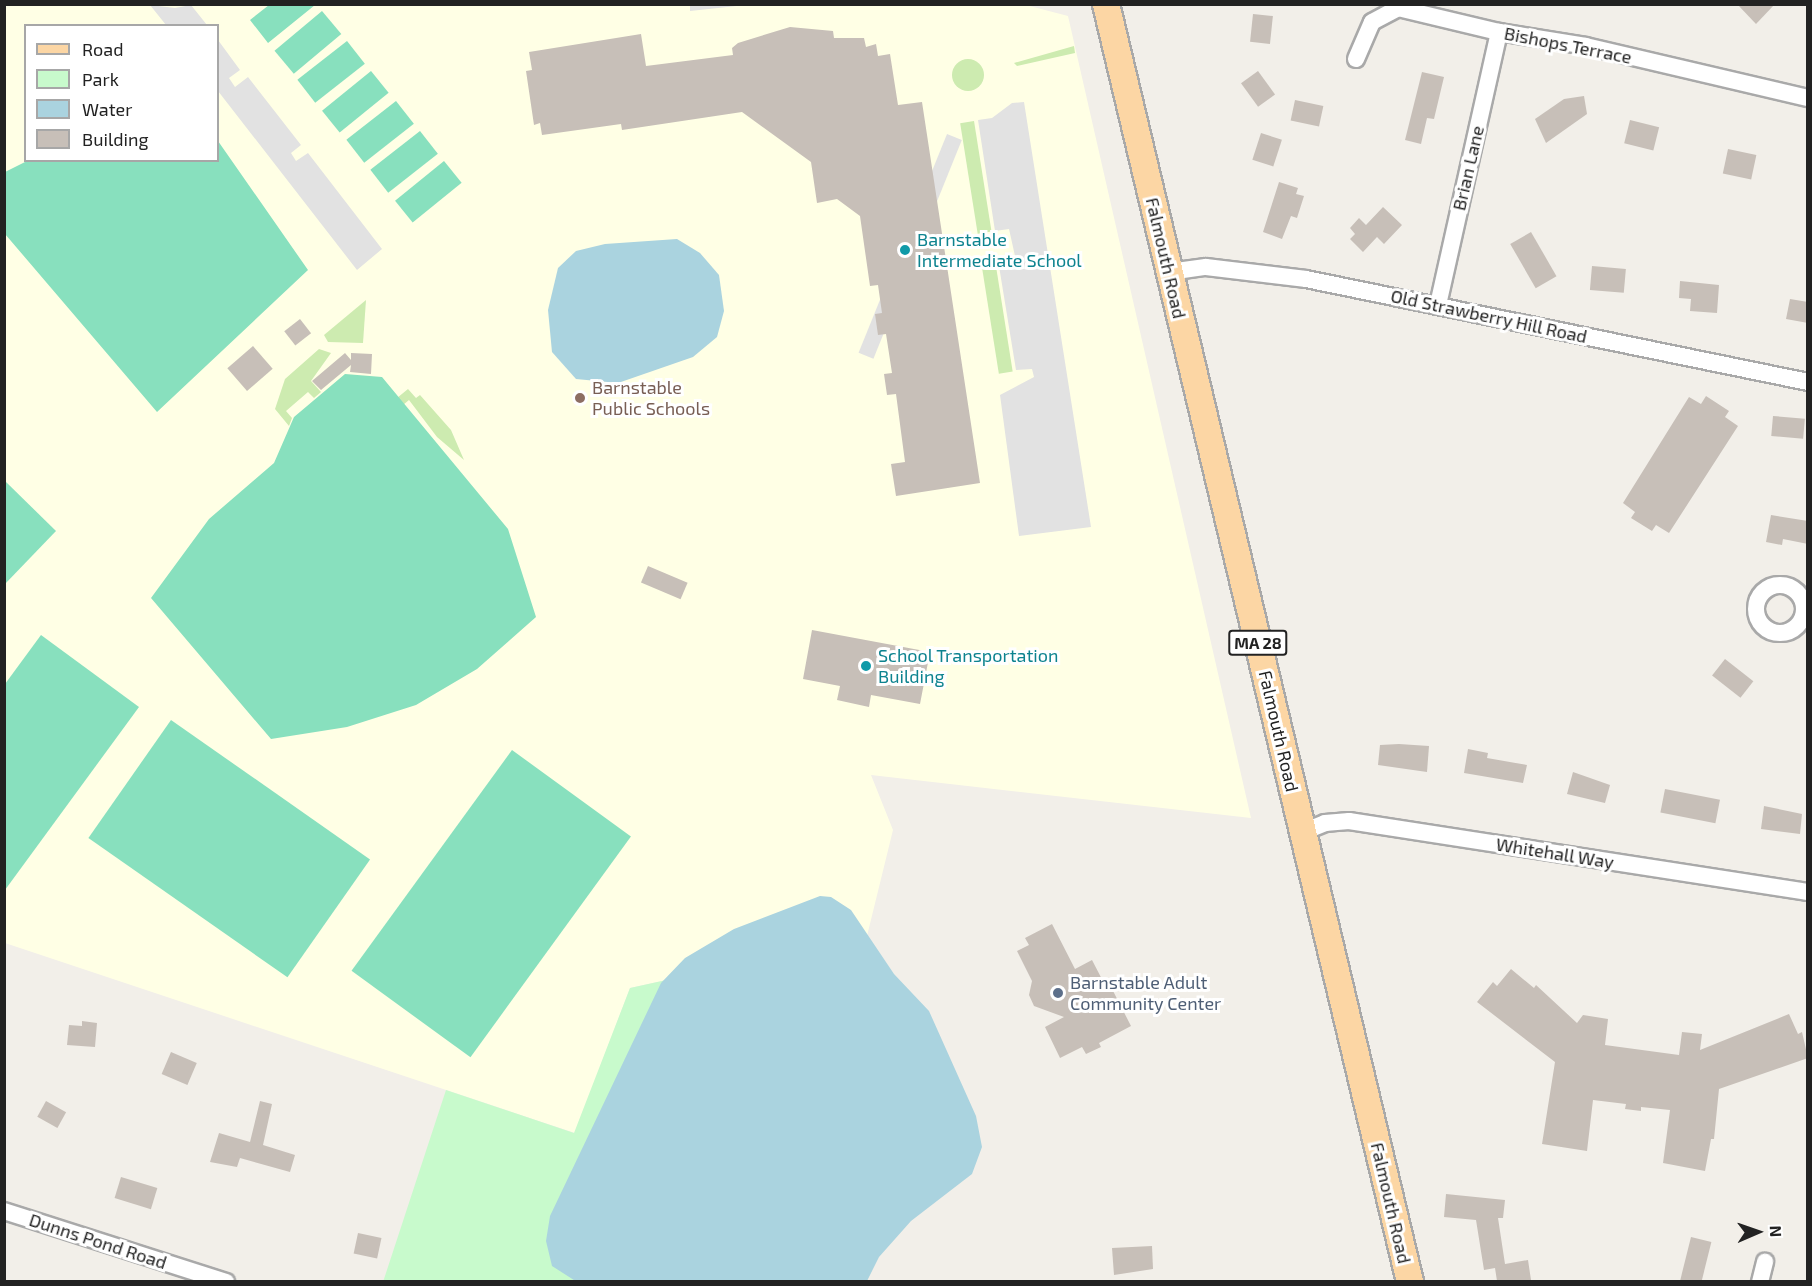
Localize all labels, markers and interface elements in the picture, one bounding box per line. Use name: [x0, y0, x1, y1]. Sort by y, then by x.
street label: Bishops Terrace: [1502, 22, 1634, 68]
legend: [24, 24, 219, 162]
text: Road: [82, 38, 123, 60]
text: Park: [82, 68, 119, 90]
text: Water: [82, 98, 132, 120]
street label: Brian Lane: [1448, 123, 1488, 213]
text: Building: [82, 128, 149, 150]
street label: Falmouth Road: [1142, 195, 1190, 321]
place label: Barnstable Intermediate School: [917, 229, 1082, 272]
marker: Barnstable Intermediate School: [898, 243, 912, 257]
street label: Old Strawberry Hill Road: [1388, 285, 1590, 347]
place label: Barnstable Public Schools: [592, 377, 710, 420]
marker: Barnstable Public Schools: [573, 391, 587, 405]
road number: MA 28: [1228, 630, 1288, 656]
place label: School Transportation Building: [878, 645, 1059, 688]
marker: School Transportation Building: [859, 659, 873, 673]
street label: Falmouth Road: [1255, 668, 1303, 794]
street label: Whitehall Way: [1494, 833, 1616, 873]
place label: Barnstable Adult Community Center: [1070, 972, 1222, 1014]
marker: Barnstable Adult Community Center: [1051, 986, 1065, 1000]
street label: Falmouth Road: [1367, 1140, 1415, 1266]
north arrow: [1728, 1202, 1788, 1262]
street label: Dunns Pond Road: [27, 1209, 169, 1273]
text: N: [1767, 1225, 1786, 1237]

